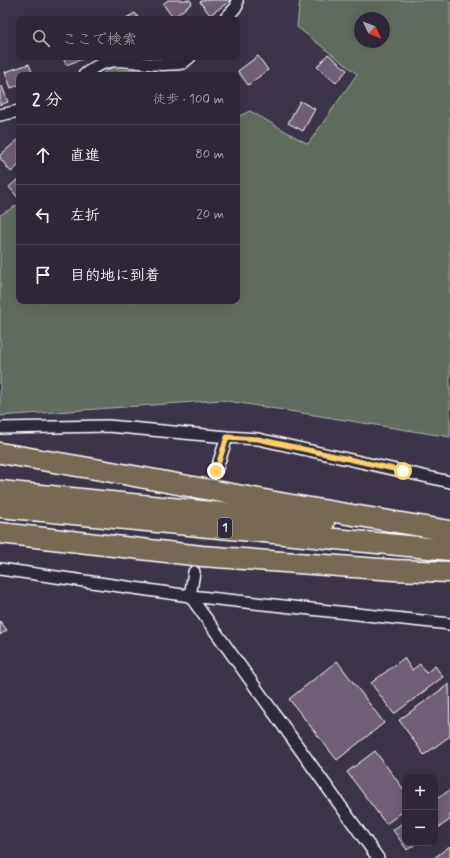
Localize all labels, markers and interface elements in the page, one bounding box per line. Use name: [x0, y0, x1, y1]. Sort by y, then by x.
north arrow: [354, 12, 390, 48]
search box: [16, 16, 240, 60]
icon: search: [30, 27, 52, 49]
text: ここで検索: [62, 30, 137, 50]
text: 2 分: [32, 89, 62, 111]
text: 徒歩 · 100 m: [153, 91, 224, 108]
icon: ahead: [32, 144, 54, 166]
text: 直進: [70, 146, 100, 166]
text: 80 m: [195, 146, 224, 163]
icon: left: [32, 204, 54, 226]
text: 左折: [70, 206, 100, 226]
text: 20 m: [196, 206, 224, 223]
icon: arrive: [32, 264, 54, 286]
text: 目的地に到着: [70, 266, 160, 286]
route end: [207, 462, 225, 480]
route start: [394, 462, 412, 480]
road number: 1: [218, 518, 232, 538]
map controls: [402, 774, 438, 846]
button: +: [402, 774, 438, 810]
button: −: [402, 810, 438, 846]

